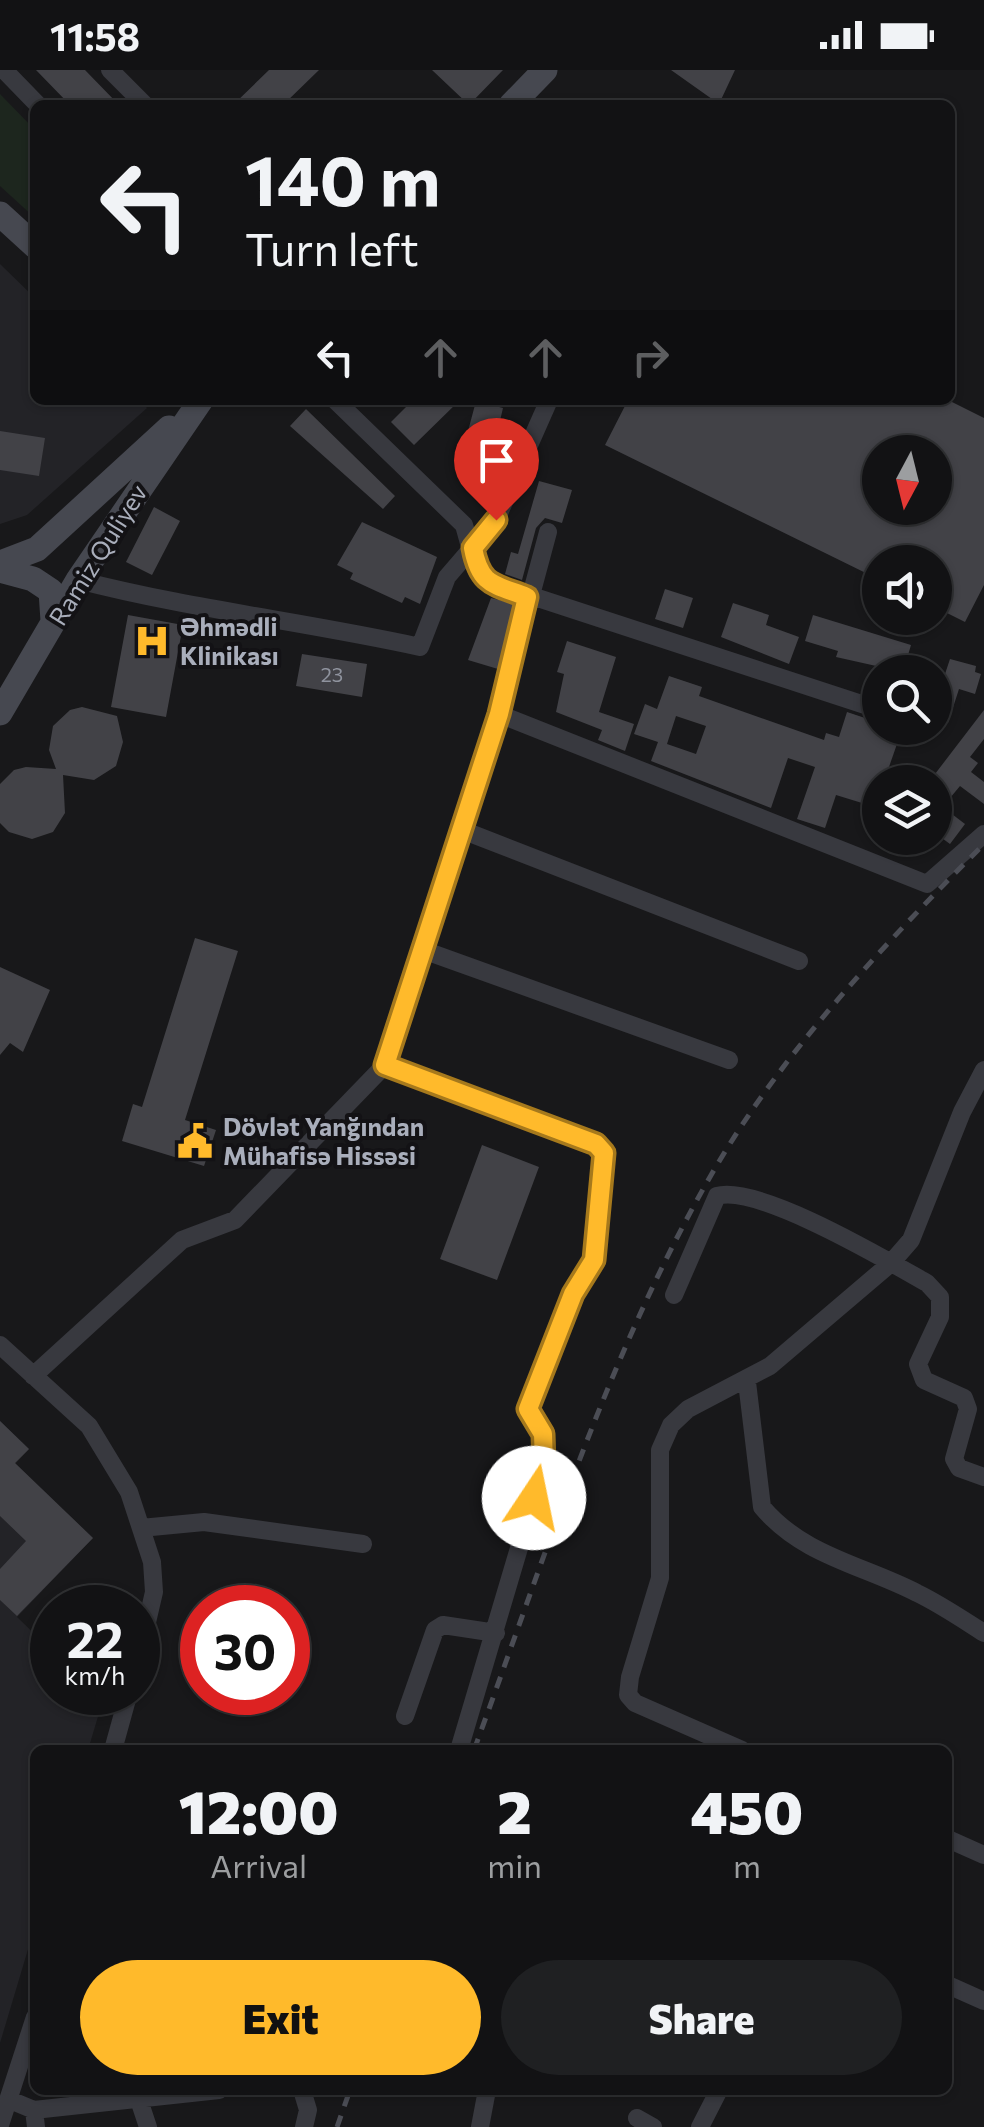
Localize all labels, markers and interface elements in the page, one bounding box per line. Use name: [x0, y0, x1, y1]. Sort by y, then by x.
text: 11:58: [50, 12, 140, 59]
text: 140 m: [245, 135, 441, 220]
icon: left: [80, 140, 210, 270]
text: Turn left: [245, 220, 419, 275]
icon: left: [308, 330, 363, 385]
icon: ahead: [413, 330, 468, 385]
icon: ahead: [518, 330, 573, 385]
icon: right: [623, 330, 678, 385]
pin: [454, 418, 539, 521]
icon: arrive: [469, 433, 524, 488]
north arrow: [862, 435, 952, 525]
map controls: [862, 435, 952, 855]
street label: Ramiz Quliyev: [42, 478, 153, 631]
button: sound: [862, 545, 952, 635]
place label: Əhmədli Klinikası: [180, 611, 279, 670]
hospital icon: Əhmədli Klinikası: [133, 622, 171, 660]
button: search: [862, 655, 952, 745]
house number: 23: [321, 662, 343, 686]
button: layers: [862, 765, 952, 855]
place label: Dövlət Yanğından Mühafisə Hissəsi: [223, 1111, 424, 1170]
public building icon: Dövlət Yanğından Mühafisə Hissəsi: [176, 1122, 214, 1160]
position arrow: [482, 1446, 586, 1550]
speed limit sign: 30: [180, 1585, 310, 1715]
text: 22: [67, 1607, 123, 1668]
text: km/h: [65, 1660, 125, 1690]
text: 12:00: [179, 1773, 339, 1846]
text: 2: [497, 1773, 532, 1846]
text: 450: [690, 1773, 803, 1846]
text: Arrival: [210, 1845, 307, 1885]
text: min: [487, 1845, 542, 1885]
text: m: [733, 1845, 761, 1885]
button: Exit: [80, 1960, 481, 2075]
button: Share: [501, 1960, 902, 2075]

